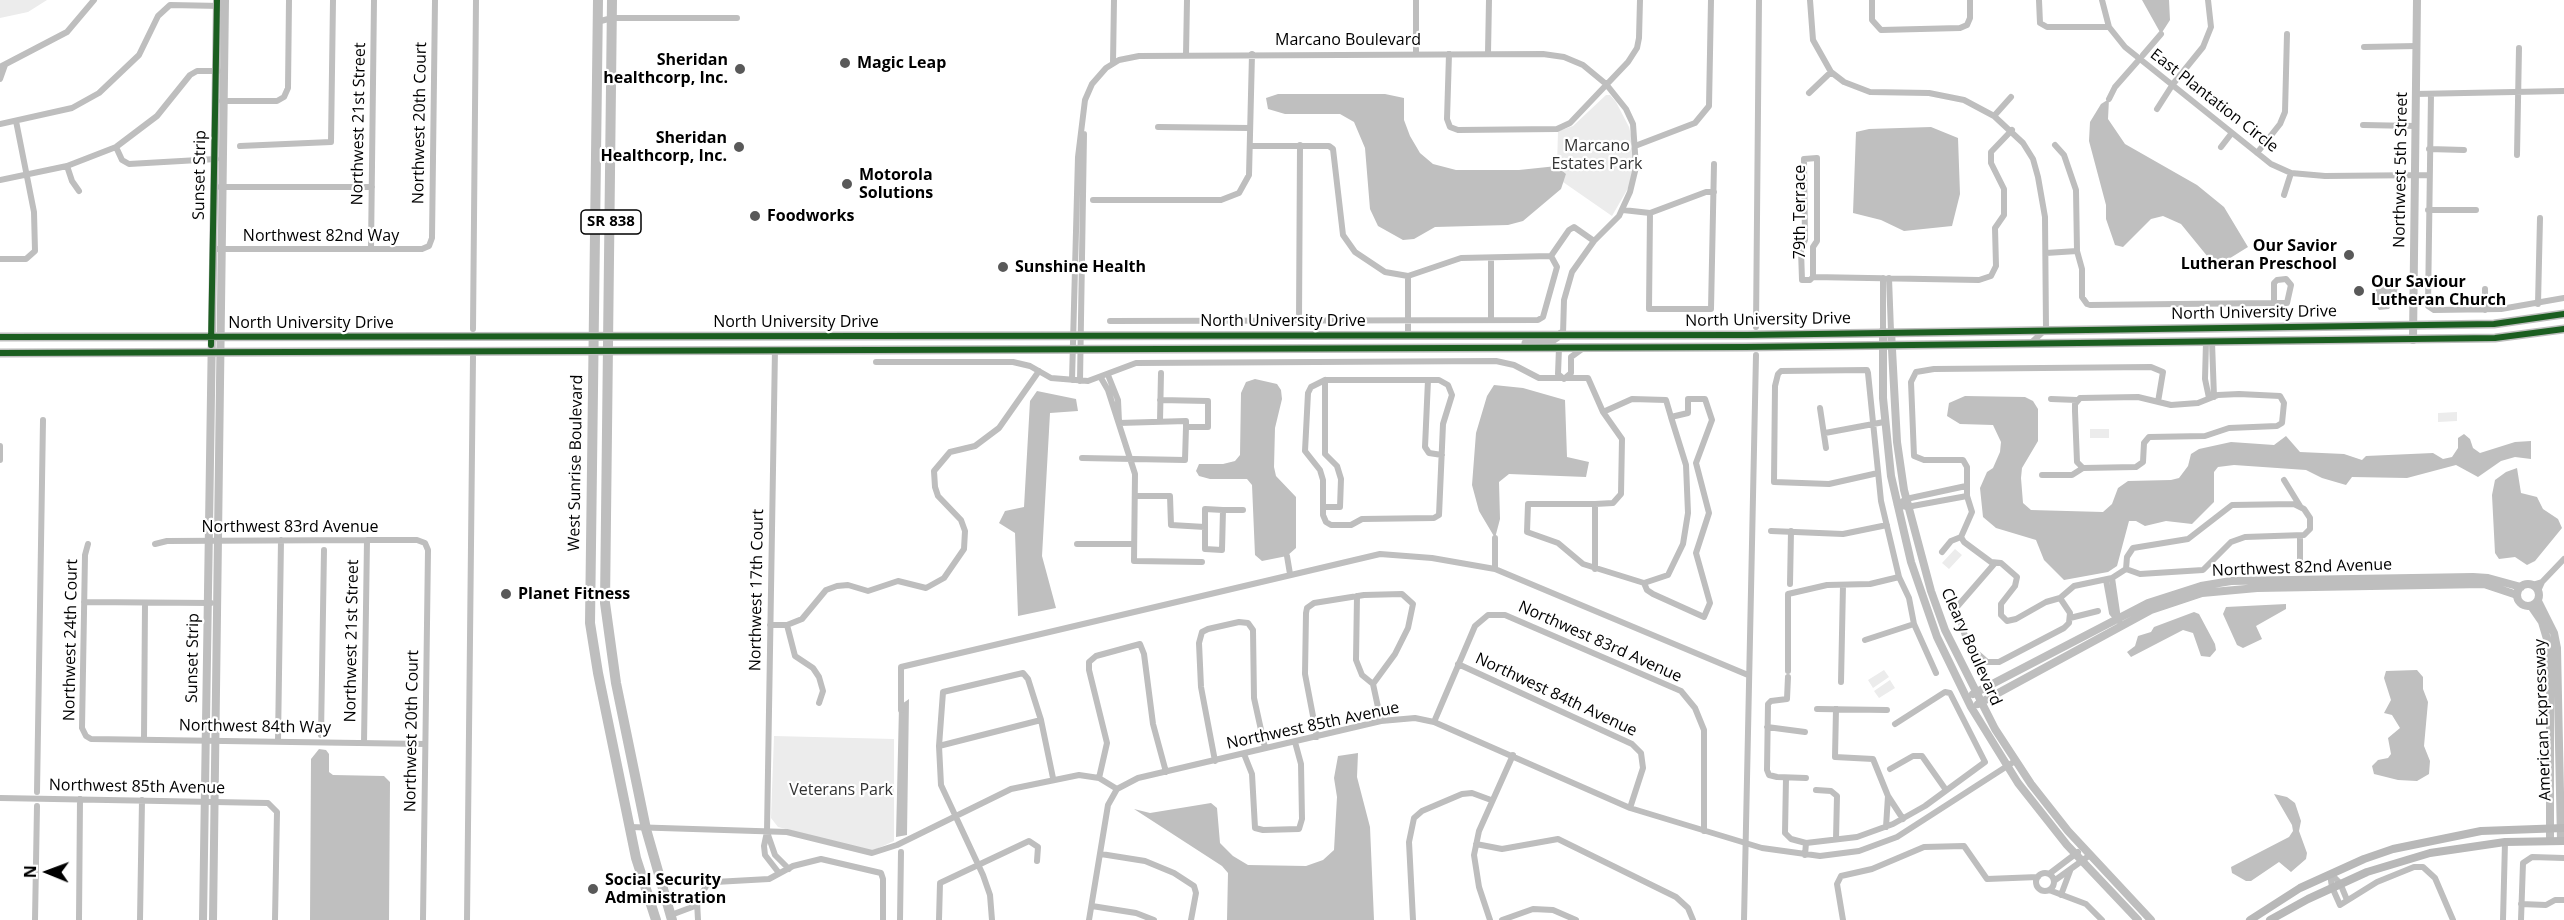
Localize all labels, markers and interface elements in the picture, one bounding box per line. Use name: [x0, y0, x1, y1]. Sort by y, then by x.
street label: Marcano Boulevard: [1275, 30, 1421, 50]
street label: Northwest 21st Street: [348, 42, 370, 206]
street label: Northwest 20th Court: [409, 42, 431, 204]
street label: East Plantation Circle: [2146, 45, 2282, 157]
place label: Sheridan healthcorp, Inc.: [603, 50, 728, 88]
place label: Magic Leap: [857, 53, 946, 73]
marker: Magic Leap: [838, 56, 852, 70]
marker: Sheridan healthcorp, Inc.: [733, 62, 747, 76]
street label: Northwest 5th Street: [2390, 92, 2412, 248]
place label: Sheridan Healthcorp, Inc.: [600, 128, 727, 166]
street label: Sunset Strip: [190, 130, 210, 220]
park label: Marcano Estates Park: [1551, 136, 1643, 174]
marker: Sheridan Healthcorp, Inc.: [732, 140, 746, 154]
place label: Motorola Solutions: [859, 165, 933, 203]
street label: 79th Terrace: [1790, 165, 1810, 259]
marker: Motorola Solutions: [840, 177, 854, 191]
place label: Foodworks: [767, 206, 854, 226]
marker: Foodworks: [748, 209, 762, 223]
road number: SR 838: [581, 210, 641, 234]
street label: Northwest 82nd Way: [243, 226, 399, 246]
place label: Our Savior Lutheran Preschool: [2181, 236, 2337, 274]
marker: Our Savior Lutheran Preschool: [2342, 248, 2356, 262]
place label: Sunshine Health: [1015, 257, 1146, 277]
marker: Sunshine Health: [996, 260, 1010, 274]
place label: Our Saviour Lutheran Church: [2371, 272, 2506, 310]
marker: Our Saviour Lutheran Church: [2352, 284, 2366, 298]
street label: North University Drive: [2171, 302, 2337, 324]
street label: North University Drive: [1685, 309, 1851, 331]
street label: North University Drive: [1200, 311, 1366, 331]
street label: North University Drive: [713, 312, 879, 332]
street label: North University Drive: [228, 313, 394, 333]
street label: West Sunrise Boulevard: [565, 374, 587, 552]
street label: Northwest 17th Court: [746, 509, 768, 671]
street label: Northwest 83rd Avenue: [201, 517, 379, 537]
street label: Northwest 82nd Avenue: [2212, 555, 2392, 581]
street label: Northwest 24th Court: [60, 559, 82, 721]
street label: Northwest 21st Street: [341, 559, 363, 723]
place label: Planet Fitness: [518, 584, 630, 604]
street label: Cleary Boulevard: [1936, 585, 2006, 709]
marker: Planet Fitness: [499, 587, 513, 601]
street label: Northwest 83rd Avenue: [1515, 597, 1685, 687]
street label: Sunset Strip: [183, 613, 203, 703]
street label: American Expressway: [2531, 639, 2555, 801]
street label: Northwest 84th Avenue: [1472, 649, 1640, 741]
street label: Northwest 20th Court: [401, 650, 423, 812]
street label: Northwest 85th Avenue: [1225, 698, 1401, 754]
street label: Northwest 84th Way: [179, 716, 331, 738]
street label: Northwest 85th Avenue: [49, 776, 225, 798]
park label: Veterans Park: [789, 780, 893, 800]
north arrow: [18, 842, 78, 902]
text: N: [19, 865, 41, 878]
place label: Social Security Administration: [605, 870, 726, 908]
marker: Social Security Administration: [586, 882, 600, 896]

